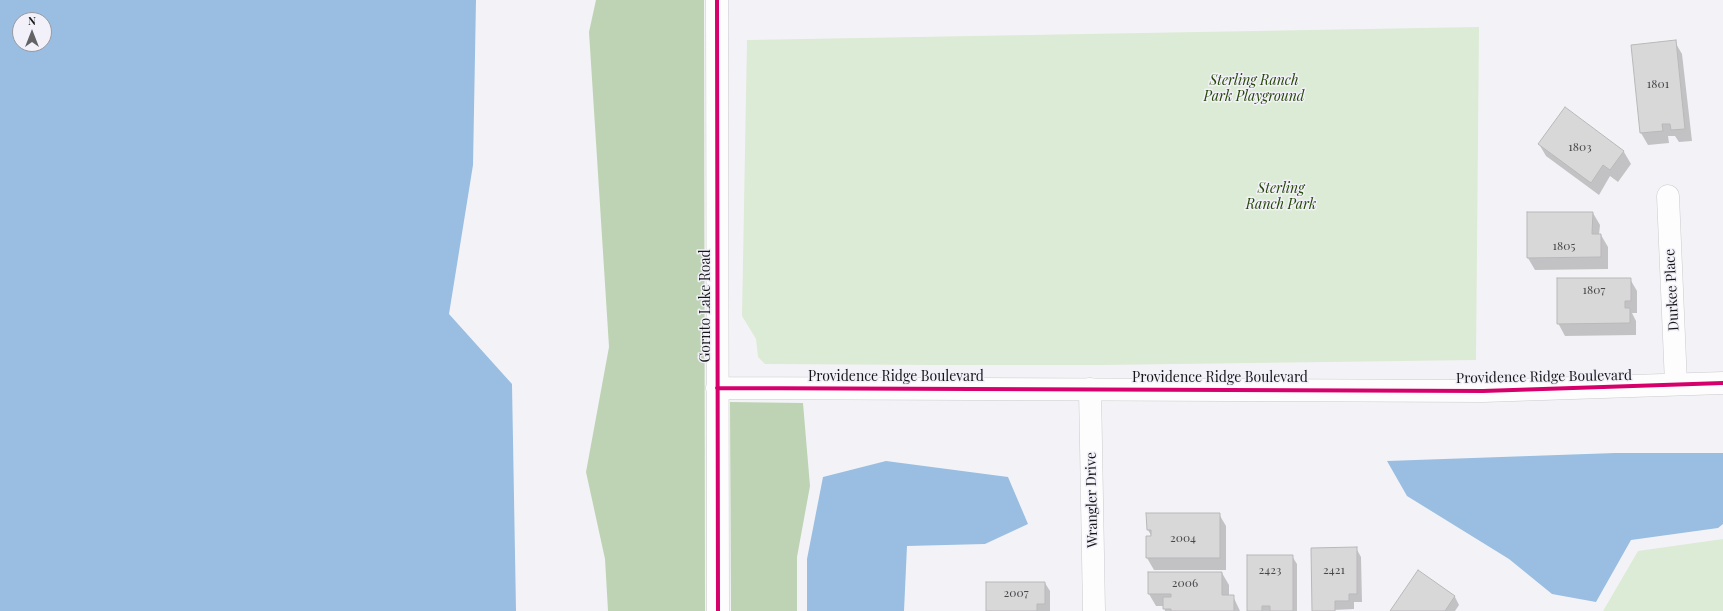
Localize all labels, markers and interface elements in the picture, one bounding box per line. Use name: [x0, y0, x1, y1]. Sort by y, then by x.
north arrow: [12, 12, 52, 52]
text: N: [28, 13, 36, 28]
park label: Sterling Ranch Park Playground: [1204, 73, 1304, 106]
house number: 1801: [1647, 77, 1669, 91]
house number: 1803: [1568, 140, 1592, 154]
park label: Sterling Ranch Park: [1246, 181, 1316, 214]
house number: 1805: [1553, 239, 1575, 253]
street label: Gornto Lake Road: [698, 249, 714, 363]
street label: Durkee Place: [1661, 249, 1683, 331]
house number: 1807: [1583, 283, 1605, 297]
street label: Providence Ridge Boulevard: [1456, 367, 1632, 387]
street label: Providence Ridge Boulevard: [808, 369, 984, 385]
street label: Providence Ridge Boulevard: [1132, 370, 1308, 386]
street label: Wrangler Drive: [1083, 452, 1101, 548]
house number: 2004: [1170, 531, 1196, 545]
house number: 2423: [1259, 563, 1281, 577]
house number: 2421: [1323, 563, 1345, 577]
house number: 2006: [1172, 576, 1198, 590]
house number: 2007: [1003, 586, 1029, 600]

